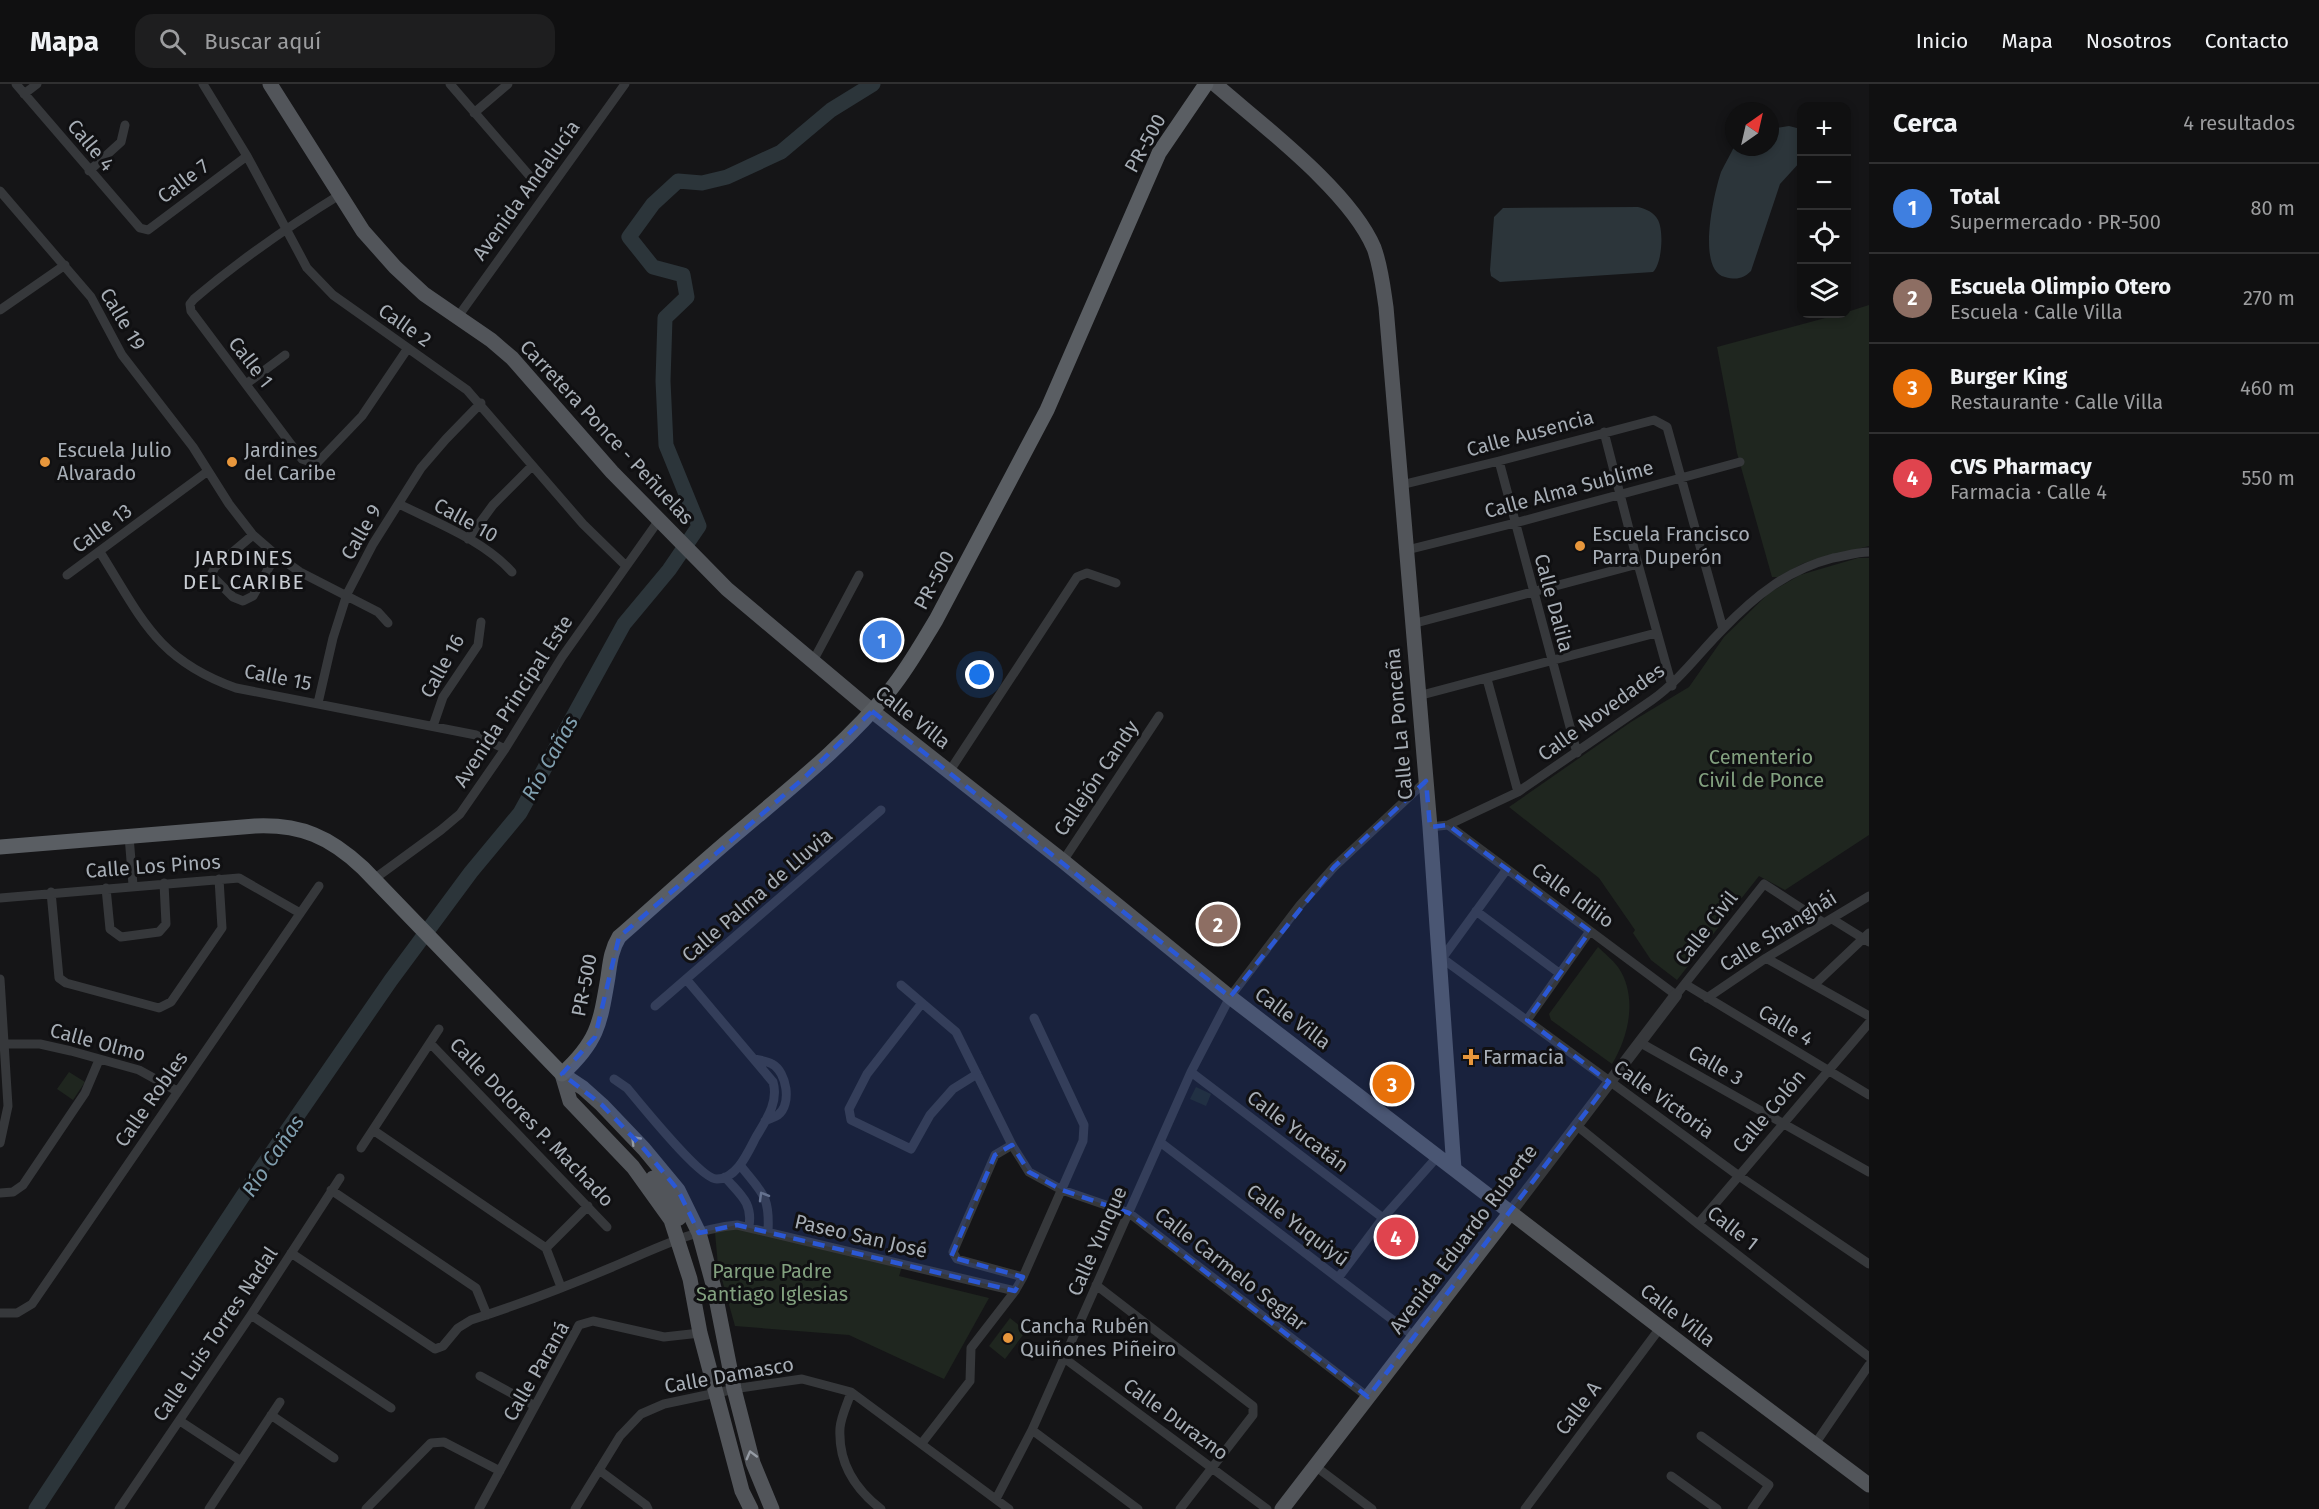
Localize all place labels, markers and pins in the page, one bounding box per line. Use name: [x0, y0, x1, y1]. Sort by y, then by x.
place label: Escuela Julio Alvarado: [57, 438, 172, 485]
place label: Jardines del Caribe: [244, 438, 336, 485]
marker: Escuela Julio Alvarado: [38, 455, 52, 469]
marker: Jardines del Caribe: [225, 455, 239, 469]
place label: Escuela Francisco Parra Duperón: [1592, 522, 1750, 569]
marker: Escuela Francisco Parra Duperón: [1573, 539, 1587, 553]
pin: 1: [862, 618, 902, 662]
pin: 2: [1198, 902, 1238, 946]
place label: Farmacia: [1483, 1045, 1564, 1069]
marker: Farmacia: [1464, 1050, 1478, 1064]
pin: 3: [1372, 1062, 1412, 1106]
pin: 4: [1376, 1214, 1416, 1260]
place label: Cancha Rubén Quiñones Piñeiro: [1020, 1314, 1176, 1361]
marker: Cancha Rubén Quiñones Piñeiro: [1001, 1331, 1015, 1345]

